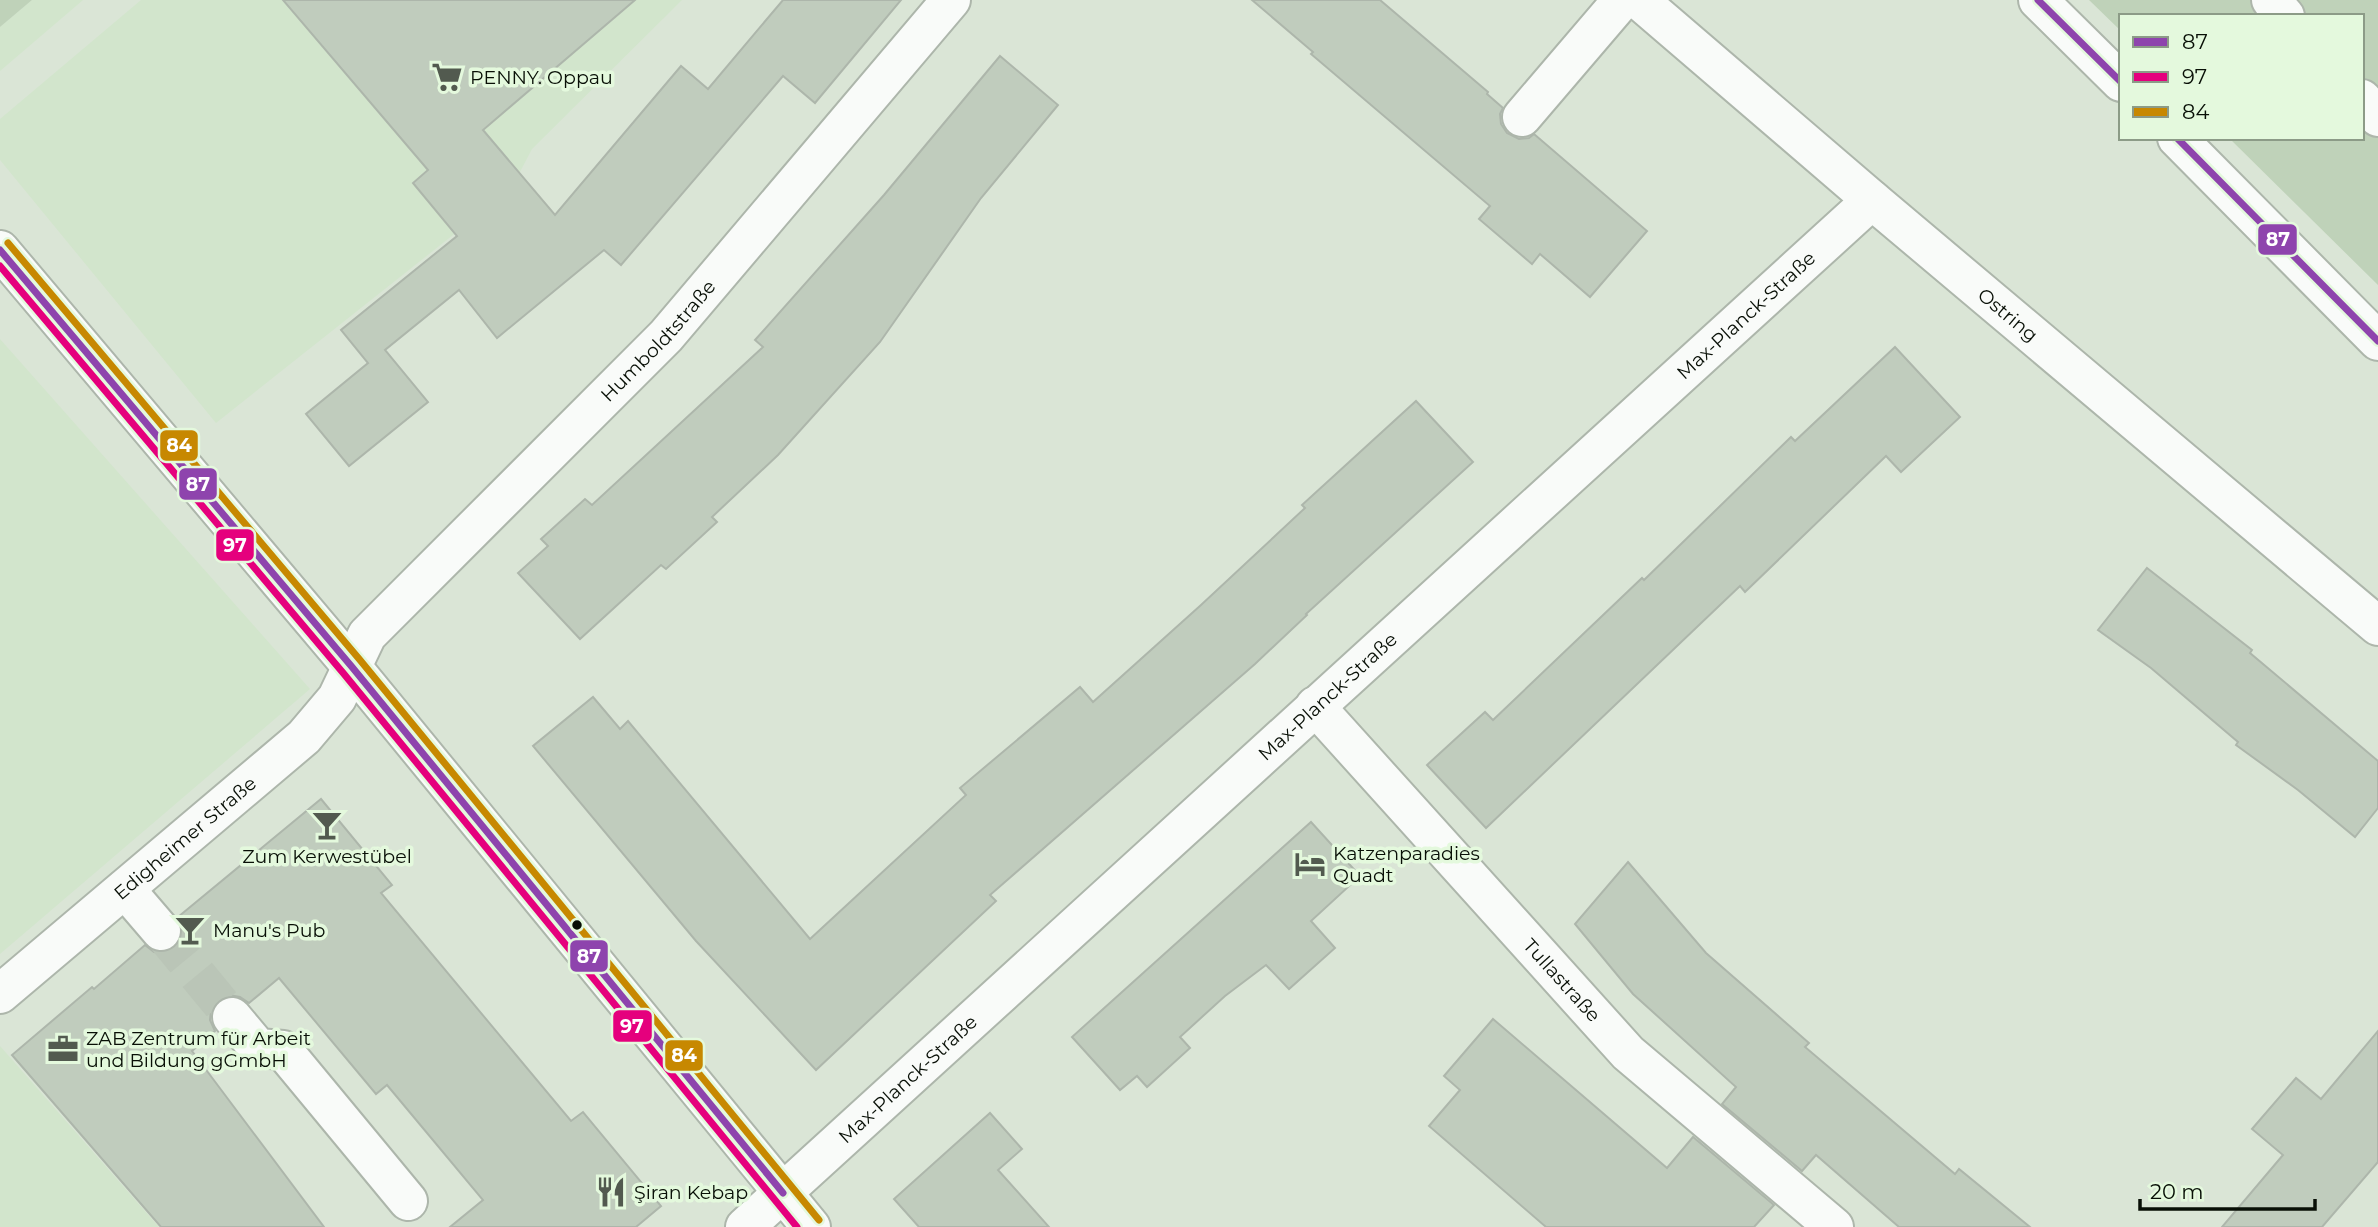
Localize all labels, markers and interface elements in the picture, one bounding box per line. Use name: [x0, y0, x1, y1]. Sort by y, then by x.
legend: [2119, 14, 2364, 140]
text: 87: [2182, 29, 2208, 54]
supermarket icon: PENNY. Oppau: [430, 60, 464, 94]
text: 97: [2182, 64, 2207, 89]
place label: PENNY. Oppau: [470, 66, 613, 89]
text: 84: [2182, 99, 2209, 124]
line badge: 87: [2257, 223, 2298, 256]
text: 87: [2266, 228, 2290, 251]
street label: Max-Planck-Straße: [1672, 246, 1820, 384]
street label: Humboldtstraße: [596, 275, 721, 407]
street label: Ostring: [1973, 283, 2043, 347]
line badge: 84: [159, 429, 199, 462]
text: 84: [166, 434, 192, 457]
line badge: 87: [178, 467, 218, 501]
text: 87: [186, 473, 210, 496]
line badge: 97: [215, 528, 255, 562]
text: 97: [223, 534, 247, 557]
street label: Max-Planck-Straße: [1254, 628, 1402, 766]
street label: Edigheimer Straße: [109, 772, 261, 905]
bar icon: Zum Kerwestübel: [310, 808, 344, 842]
place label: Katzenparadies Quadt: [1333, 842, 1480, 887]
place label: Zum Kerwestübel: [242, 845, 412, 868]
hotel icon: Katzenparadies Quadt: [1293, 847, 1327, 881]
bar icon: Manu's Pub: [173, 913, 207, 947]
unlabelled marker: [570, 918, 584, 932]
place label: Manu's Pub: [213, 919, 325, 942]
street label: Tullastraße: [1518, 934, 1605, 1027]
line badge: 87: [569, 939, 609, 973]
text: 87: [577, 945, 601, 968]
line badge: 97: [612, 1009, 653, 1043]
street label: Max-Planck-Straße: [834, 1010, 982, 1148]
text: 97: [620, 1015, 644, 1038]
place label: ZAB Zentrum für Arbeit und Bildung gGmbH: [86, 1027, 311, 1072]
office icon: ZAB Zentrum für Arbeit und Bildung gGmbH: [46, 1032, 80, 1066]
line badge: 84: [664, 1039, 704, 1072]
text: 84: [671, 1044, 697, 1067]
scale bar: [2140, 1168, 2315, 1212]
restaurant icon: Şiran Kebap: [594, 1175, 628, 1209]
text: 20 m: [2150, 1179, 2204, 1204]
place label: Şiran Kebap: [634, 1181, 748, 1204]

